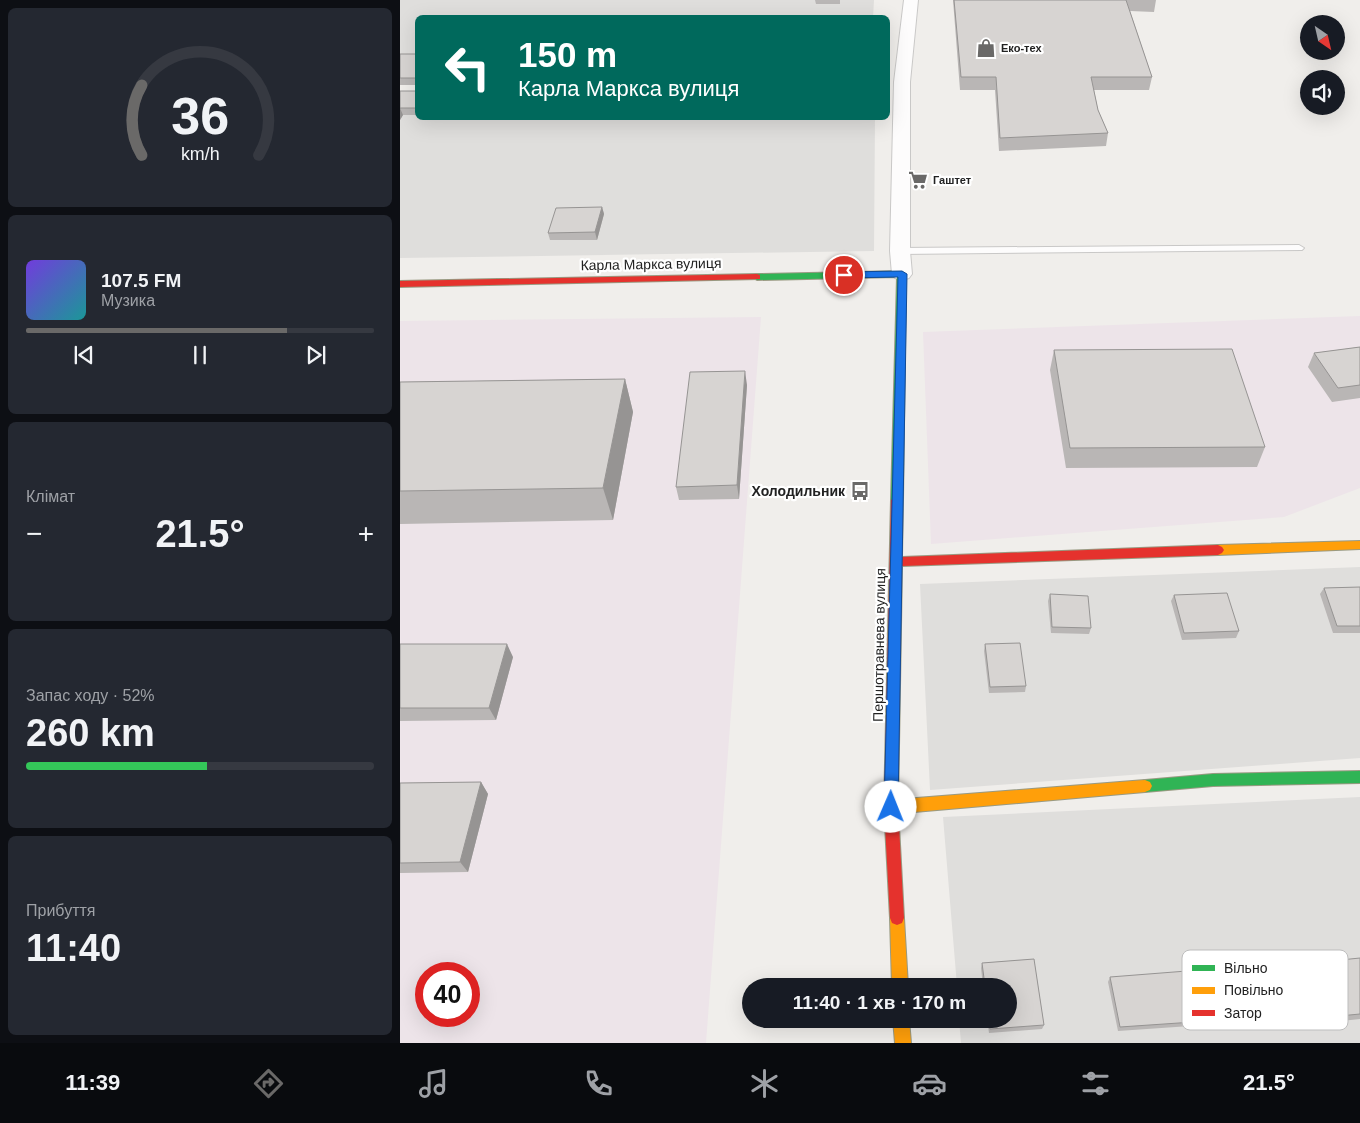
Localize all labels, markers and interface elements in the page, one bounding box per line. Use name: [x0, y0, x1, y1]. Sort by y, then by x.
north arrow: [1300, 15, 1345, 60]
map controls: [1300, 15, 1345, 115]
icon: left: [435, 35, 500, 100]
text: 150 m: [518, 35, 617, 74]
shop icon: Еко-тех: [975, 37, 997, 59]
place label: Еко-тех: [1001, 42, 1042, 54]
button: sound: [1300, 70, 1345, 115]
text: Карла Маркса вулиця: [518, 76, 739, 101]
text: 36: [171, 87, 229, 145]
text: km/h: [181, 144, 219, 164]
supermarket icon: Гаштет: [907, 169, 929, 191]
place label: Гаштет: [933, 174, 972, 186]
pin: [823, 254, 865, 296]
street label: Карла Маркса вулиця: [580, 255, 722, 273]
icon: arrive: [830, 261, 858, 289]
text: 107.5 FM: [101, 270, 181, 291]
text: Музика: [101, 292, 155, 309]
icon: previous: [70, 341, 98, 369]
icon: pause: [186, 341, 214, 369]
icon: next: [302, 341, 330, 369]
bus stop icon: Холодильник: [849, 480, 871, 502]
place label: Холодильник: [752, 483, 846, 499]
text: Клімат: [26, 488, 75, 505]
text: 21.5°: [155, 513, 245, 555]
text: −: [26, 518, 42, 549]
text: +: [358, 518, 374, 549]
street label: Першотравнева вулиця: [870, 568, 888, 722]
text: Запас ходу · 52%: [26, 687, 155, 704]
text: 260 km: [26, 712, 155, 754]
position arrow: [864, 780, 916, 832]
text: Прибуття: [26, 902, 95, 919]
text: 11:40: [26, 927, 121, 969]
legend: [1182, 950, 1348, 1030]
text: Вільно: [1224, 960, 1268, 976]
speed limit sign: 40: [415, 962, 480, 1027]
text: Повільно: [1224, 982, 1284, 998]
text: 11:40 · 1 хв · 170 m: [793, 992, 966, 1013]
text: Затор: [1224, 1005, 1262, 1021]
icon: directions: [251, 1066, 286, 1101]
icon: music: [416, 1066, 451, 1101]
icon: phone: [581, 1066, 616, 1101]
icon: climate: [747, 1066, 782, 1101]
icon: car: [912, 1066, 947, 1101]
icon: filters: [1078, 1066, 1113, 1101]
text: 11:39: [65, 1070, 120, 1095]
text: 21.5°: [1243, 1070, 1295, 1095]

